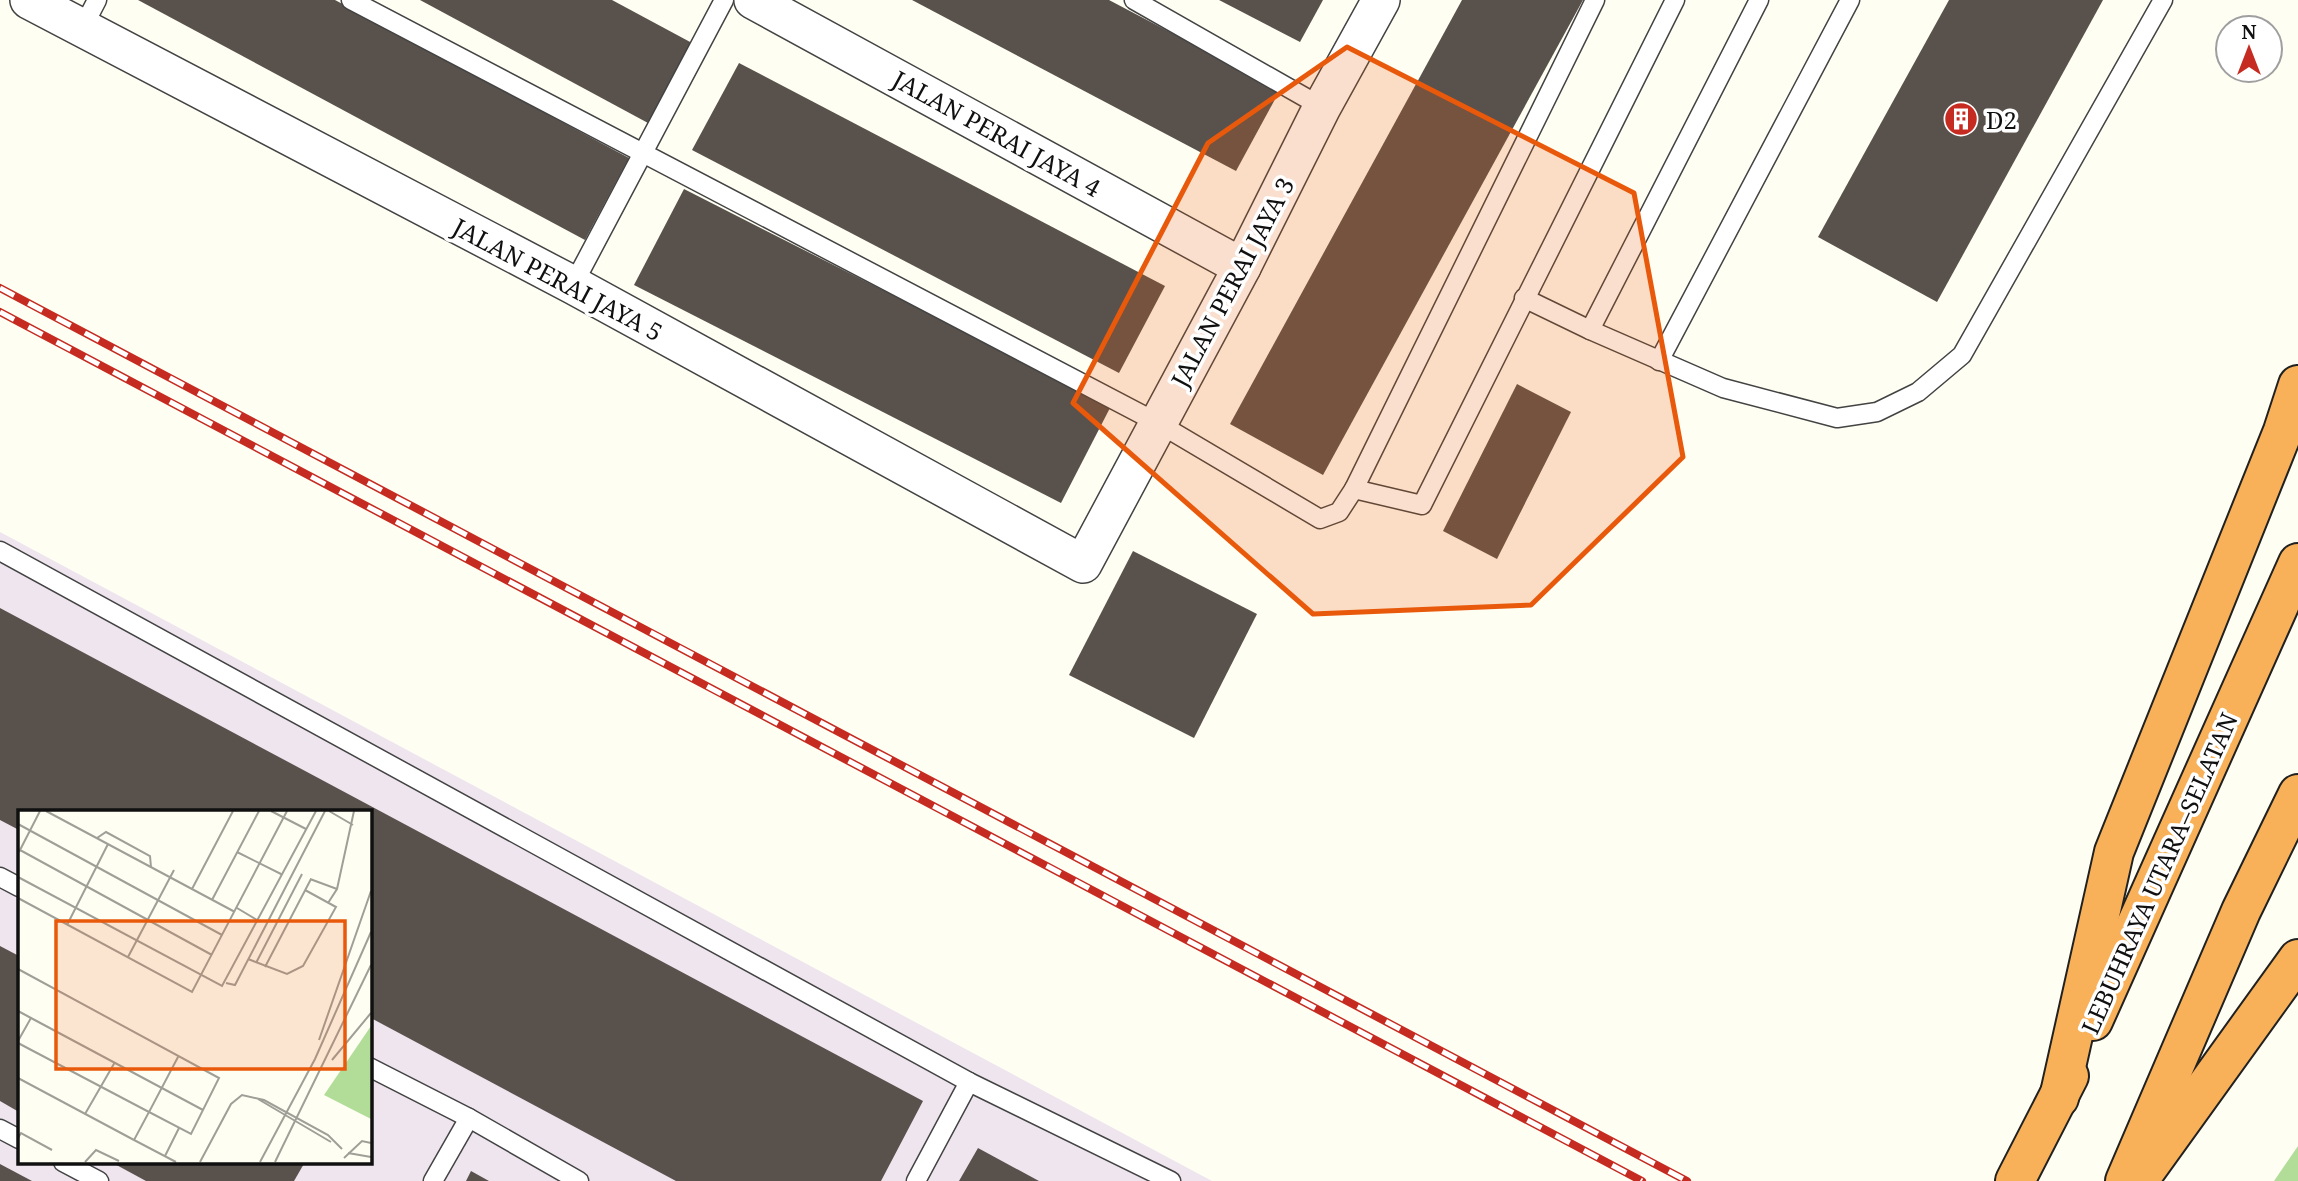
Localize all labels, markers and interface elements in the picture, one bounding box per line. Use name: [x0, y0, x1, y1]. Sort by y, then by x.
north arrow: [2214, 14, 2284, 84]
text: N: [2242, 19, 2257, 45]
street label: JALAN PERAI JAYA 4: [886, 62, 1107, 204]
building icon: D2: [1942, 100, 1980, 138]
place label: D2: [1986, 103, 2017, 136]
street label: JALAN PERAI JAYA 3: [1162, 171, 1301, 393]
street label: JALAN PERAI JAYA 5: [447, 209, 669, 348]
street label: LEBUHRAYA UTARA–SELATAN: [2073, 707, 2245, 1039]
inset map: [18, 810, 371, 1164]

